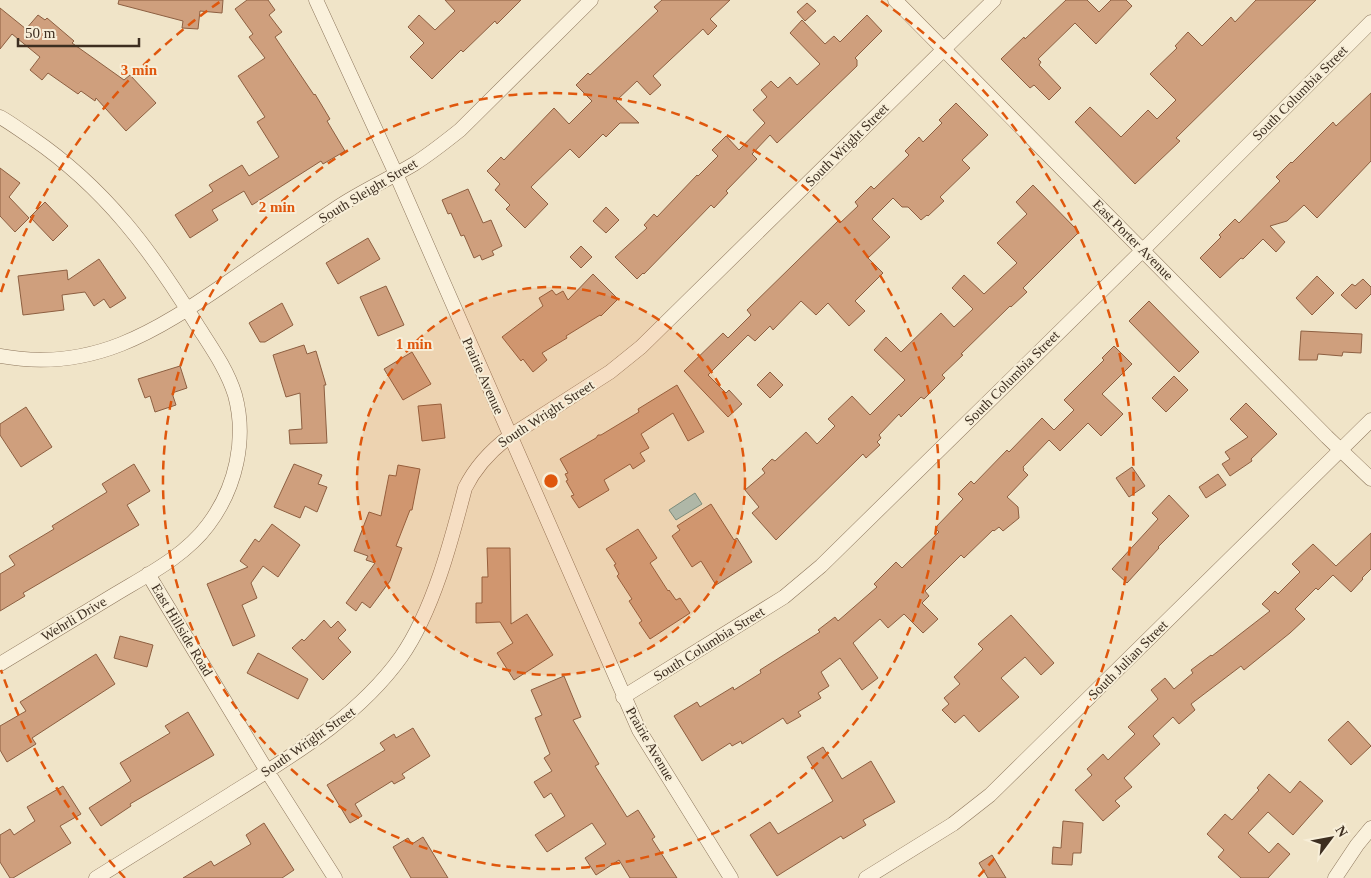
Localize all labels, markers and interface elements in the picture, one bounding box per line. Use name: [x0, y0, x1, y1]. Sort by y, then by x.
scale bar: [18, 15, 139, 47]
text: 50 m: [25, 25, 56, 41]
street label: South Columbia Street: [1250, 43, 1350, 143]
text: 3 min: [121, 62, 158, 78]
street label: South Wright Street: [802, 100, 892, 190]
street label: South Sleight Street: [316, 156, 420, 226]
street label: East Porter Avenue: [1090, 197, 1176, 283]
text: 2 min: [259, 199, 296, 215]
street label: South Columbia Street: [962, 328, 1062, 428]
street label: Prairie Avenue: [459, 335, 507, 417]
text: 1 min: [396, 336, 433, 352]
street label: South Wright Street: [495, 377, 597, 451]
centre of rings: [542, 472, 560, 490]
street label: East Hillside Road: [149, 581, 215, 679]
street label: Wehrli Drive: [39, 594, 109, 644]
street label: South Columbia Street: [651, 604, 767, 684]
street label: South Julian Street: [1085, 617, 1171, 703]
street label: South Wright Street: [258, 704, 358, 780]
street label: Prairie Avenue: [623, 705, 677, 783]
north arrow: [1306, 813, 1356, 863]
text: N: [1333, 823, 1351, 840]

